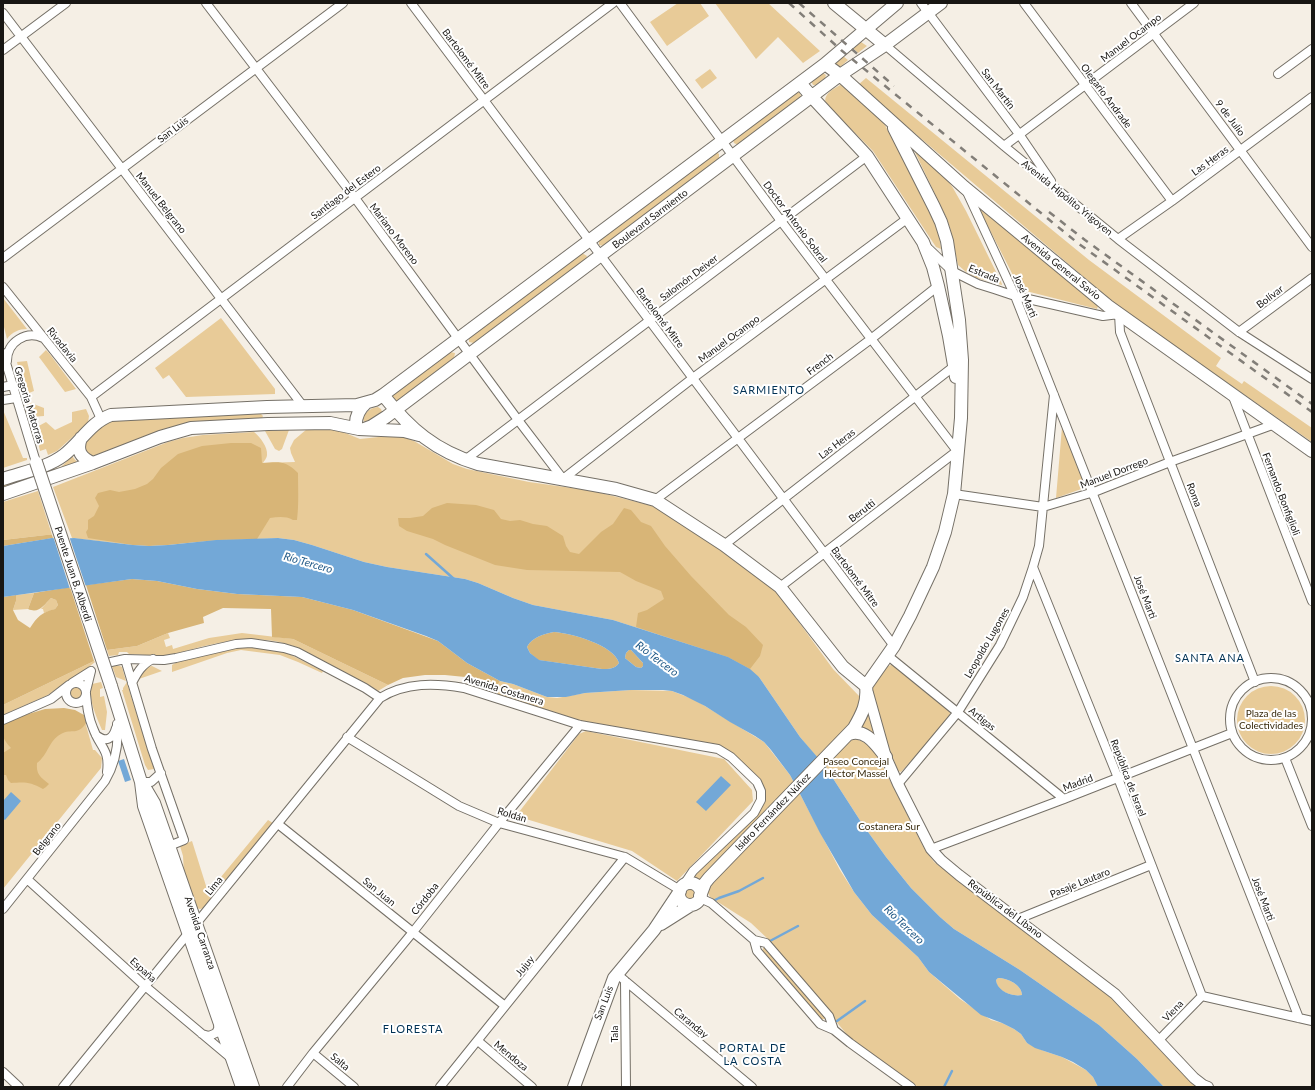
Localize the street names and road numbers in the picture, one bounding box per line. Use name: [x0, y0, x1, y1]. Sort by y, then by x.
street label: Manuel Ocampo: [1098, 11, 1164, 65]
street label: Bartolomé Mitre: [439, 27, 493, 91]
street label: Olegario Andrade: [1078, 62, 1134, 130]
street label: San Martín: [979, 66, 1017, 112]
street label: 9 de Julio: [1213, 98, 1247, 138]
street label: San Luis: [155, 114, 191, 146]
street label: Las Heras: [1189, 144, 1231, 178]
street label: Avenida Hipólito Yrigoyen: [1019, 158, 1115, 238]
street label: Santiago del Estero: [309, 162, 383, 222]
street label: Manuel Belgrano: [133, 170, 189, 236]
street label: Doctor Antonio Sobral: [761, 179, 829, 265]
street label: Boulevard Sarmiento: [610, 187, 690, 251]
street label: Mariano Moreno: [367, 201, 421, 267]
street label: Avenida General Savio: [1019, 231, 1103, 303]
street label: Salomón Deiver: [658, 252, 720, 304]
street label: Estrada: [967, 262, 1001, 286]
street label: José Marti: [1011, 273, 1039, 319]
street label: Bolívar: [1254, 283, 1286, 311]
street label: Bartolomé Mitre: [633, 286, 687, 350]
street label: Manuel Ocampo: [696, 313, 762, 365]
street label: Rivadavia: [44, 325, 80, 365]
street label: French: [804, 350, 836, 378]
street label: Gregoria Matorras: [12, 365, 46, 445]
street label: Las Heras: [816, 426, 858, 462]
street label: Fernando Bonfiglioli: [1260, 451, 1302, 537]
street label: Manuel Dorrego: [1078, 455, 1150, 491]
street label: Roma: [1184, 481, 1204, 509]
street label: Berutti: [846, 497, 878, 525]
street label: Puente Juan B. Alberdi: [52, 525, 94, 623]
street label: Bartolomé Mitre: [828, 545, 882, 609]
street label: José Marti: [1131, 573, 1159, 621]
street label: Leopoldo Lugones: [962, 606, 1012, 680]
street label: Avenida Costanera: [463, 672, 545, 708]
street label: Artigas: [966, 705, 998, 733]
street label: República de Israel: [1108, 738, 1148, 818]
street label: Isidro Fernández Núñez: [733, 771, 813, 853]
street label: Madrid: [1061, 772, 1095, 794]
street label: Roldán: [496, 805, 528, 825]
street label: Belgrano: [30, 820, 64, 858]
street label: Pasaje Lautaro: [1048, 866, 1112, 900]
street label: Lima: [203, 874, 225, 898]
street label: San Juan: [360, 875, 398, 909]
street label: José Marti: [1249, 875, 1277, 923]
street label: República del Líbano: [965, 877, 1045, 941]
street label: Córdoba: [409, 881, 441, 917]
street label: Avenida Carranza: [182, 895, 218, 971]
street label: Jujuy: [513, 953, 537, 979]
street label: España: [127, 955, 159, 985]
street label: San Luis: [592, 984, 616, 1022]
street label: Viena: [1160, 998, 1186, 1024]
street label: Caranday: [671, 1005, 711, 1041]
street label: Tala: [609, 1025, 621, 1043]
street label: Mendoza: [492, 1038, 530, 1074]
street label: Salta: [328, 1051, 352, 1073]

